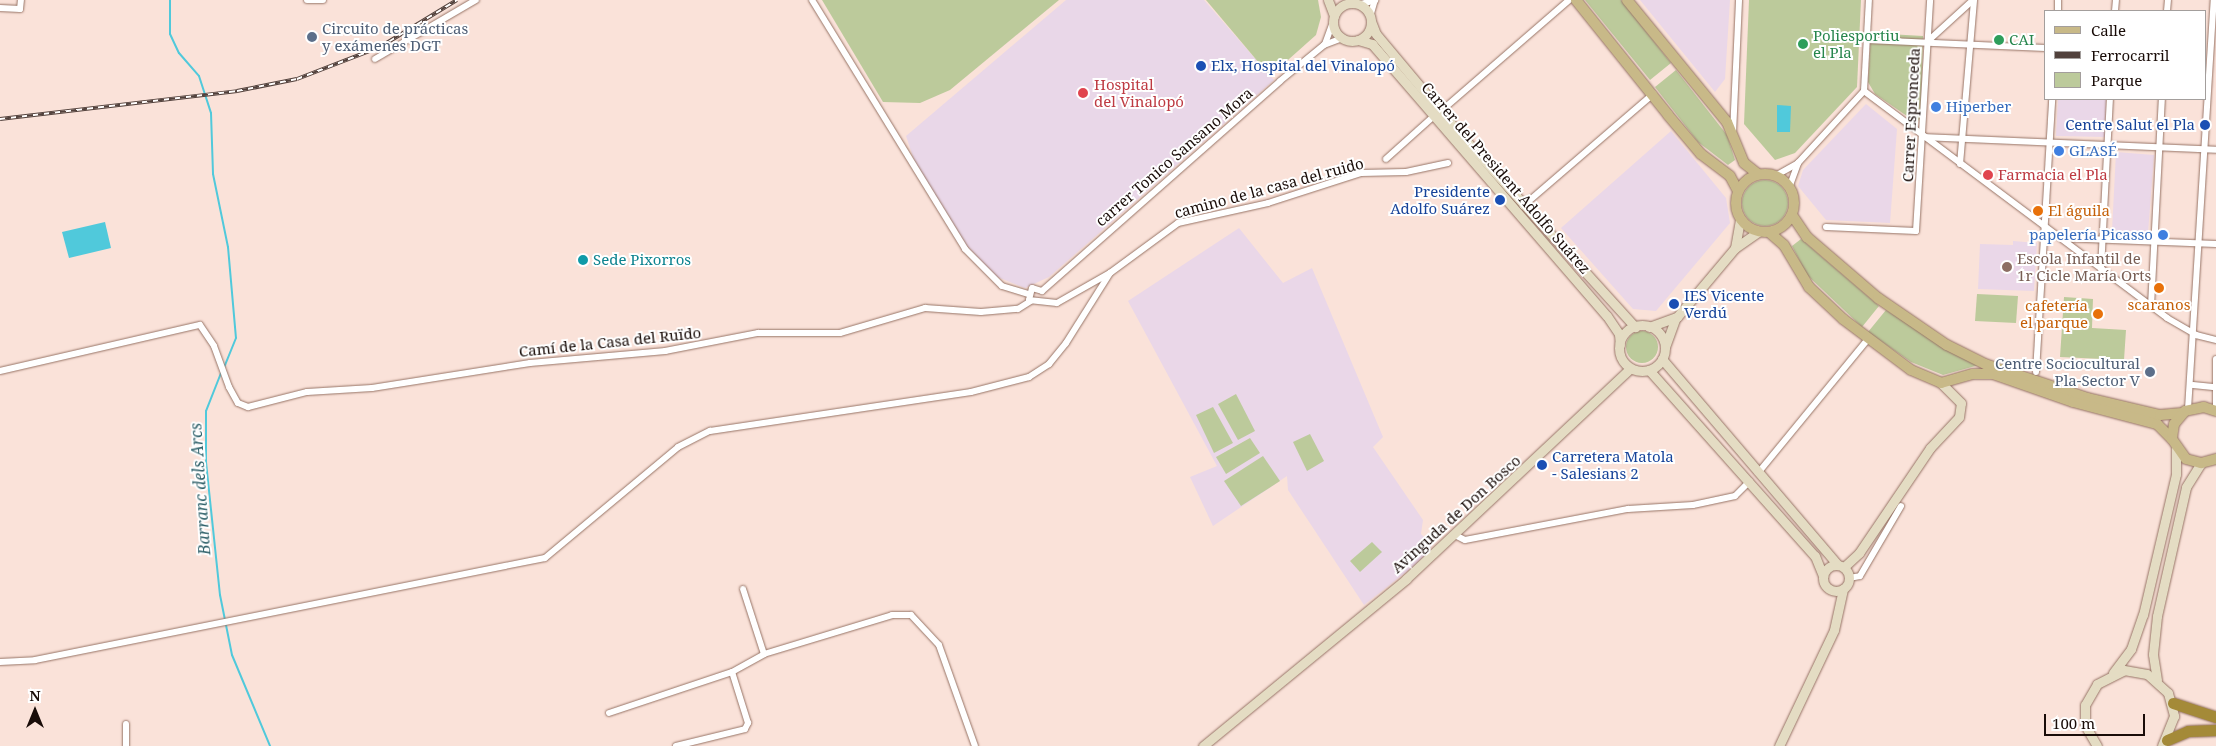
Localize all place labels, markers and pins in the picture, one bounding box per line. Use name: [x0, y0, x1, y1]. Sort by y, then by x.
place label: Circuito de prácticas y exámenes DGT: [322, 19, 468, 54]
place label: Poliesportiu el Pla: [1813, 26, 1899, 61]
marker: Circuito de prácticas y exámenes DGT: [306, 31, 318, 43]
place label: CAI: [2009, 31, 2034, 49]
marker: CAI: [1993, 34, 2005, 46]
marker: Poliesportiu el Pla: [1797, 38, 1809, 50]
place label: Elx, Hospital del Vinalopó: [1211, 57, 1395, 75]
marker: Elx, Hospital del Vinalopó: [1195, 60, 1207, 72]
place label: Hospital del Vinalopó: [1094, 75, 1184, 110]
marker: Hospital del Vinalopó: [1076, 86, 1090, 100]
place label: Hiperber: [1946, 98, 2011, 116]
marker: Hiperber: [1930, 101, 1942, 113]
place label: Centre Salut el Pla: [2065, 116, 2195, 134]
marker: Centre Salut el Pla: [2199, 119, 2211, 131]
place label: GLASÉ: [2069, 142, 2117, 160]
marker: GLASÉ: [2053, 145, 2065, 157]
place label: Farmacia el Pla: [1998, 166, 2108, 184]
marker: Farmacia el Pla: [1982, 169, 1994, 181]
place label: Presidente Adolfo Suárez: [1390, 182, 1490, 217]
marker: Presidente Adolfo Suárez: [1494, 194, 1506, 206]
place label: El águila: [2048, 202, 2110, 220]
marker: El águila: [2032, 205, 2044, 217]
place label: papelería Picasso: [2029, 226, 2153, 244]
marker: papelería Picasso: [2157, 229, 2169, 241]
place label: Escola Infantil de 1r Cicle María Orts: [2017, 249, 2151, 284]
place label: Sede Pixorros: [593, 251, 691, 269]
marker: Sede Pixorros: [577, 254, 589, 266]
marker: Escola Infantil de 1r Cicle María Orts: [2001, 261, 2013, 273]
marker: scaranos: [2153, 282, 2165, 294]
place label: IES Vicente Verdú: [1684, 286, 1764, 321]
place label: cafetería el parque: [2020, 296, 2088, 331]
place label: scaranos: [2128, 296, 2190, 314]
marker: IES Vicente Verdú: [1668, 298, 1680, 310]
marker: cafetería el parque: [2092, 308, 2104, 320]
place label: Centre Sociocultural Pla-Sector V: [1995, 354, 2140, 389]
marker: Centre Sociocultural Pla-Sector V: [2144, 366, 2156, 378]
place label: Carretera Matola - Salesians 2: [1552, 447, 1674, 482]
marker: Carretera Matola - Salesians 2: [1536, 459, 1548, 471]

